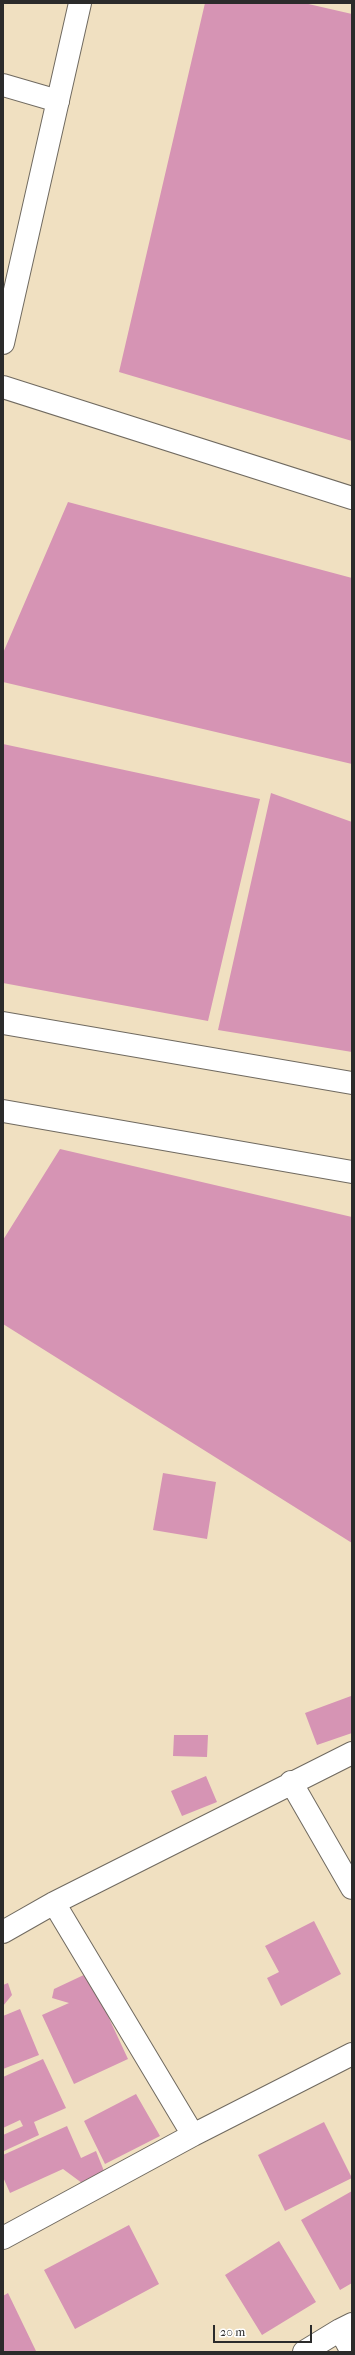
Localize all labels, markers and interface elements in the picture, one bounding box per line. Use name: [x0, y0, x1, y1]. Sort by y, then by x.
scale bar: [215, 2317, 314, 2343]
text: 20 m: [220, 2325, 245, 2339]

